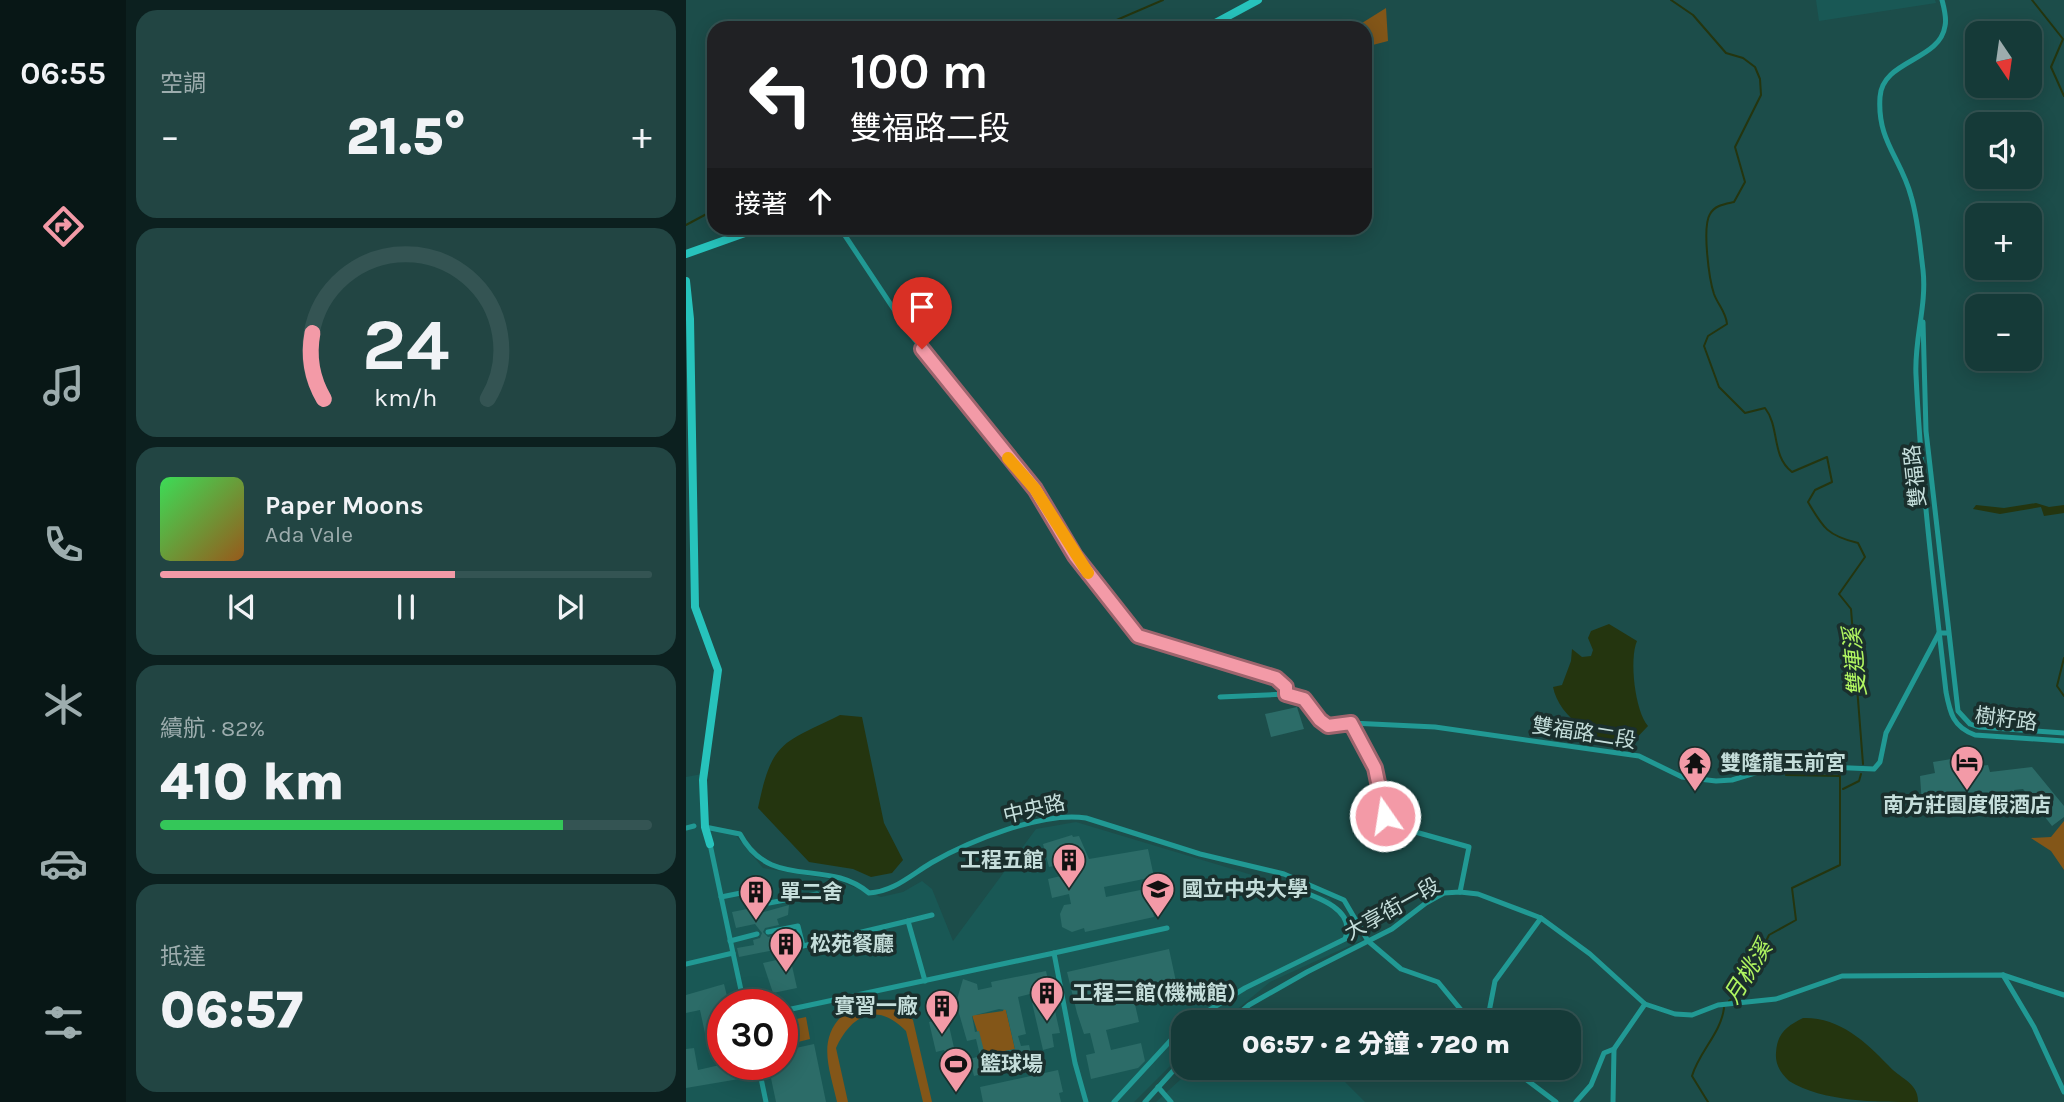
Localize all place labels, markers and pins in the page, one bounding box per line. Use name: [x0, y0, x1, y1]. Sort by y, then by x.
pin: [892, 277, 952, 349]
hotel icon: 南方莊園度假酒店: [1948, 743, 1986, 792]
temple icon: 雙隆龍玉前宮: [1676, 744, 1714, 793]
place label: 雙隆龍玉前宮: [1720, 751, 1846, 775]
place label: 南方莊園度假酒店: [1883, 793, 2051, 817]
building icon: 工程五館: [1050, 841, 1088, 890]
place label: 工程五館: [960, 848, 1044, 872]
school or university icon: 國立中央大學: [1139, 870, 1177, 919]
building icon: 單二舍: [737, 873, 775, 922]
place label: 國立中央大學: [1182, 877, 1308, 901]
place label: 單二舍: [780, 880, 843, 904]
building icon: 松苑餐廳: [767, 925, 805, 974]
place label: 松苑餐廳: [810, 932, 894, 956]
building icon: 工程三館(機械館): [1028, 974, 1066, 1023]
place label: 工程三館(機械館): [1072, 981, 1236, 1005]
building icon: 實習一廠: [923, 987, 961, 1036]
place label: 實習一廠: [834, 994, 918, 1018]
sports icon: 籃球場: [937, 1045, 975, 1094]
place label: 籃球場: [980, 1052, 1043, 1076]

